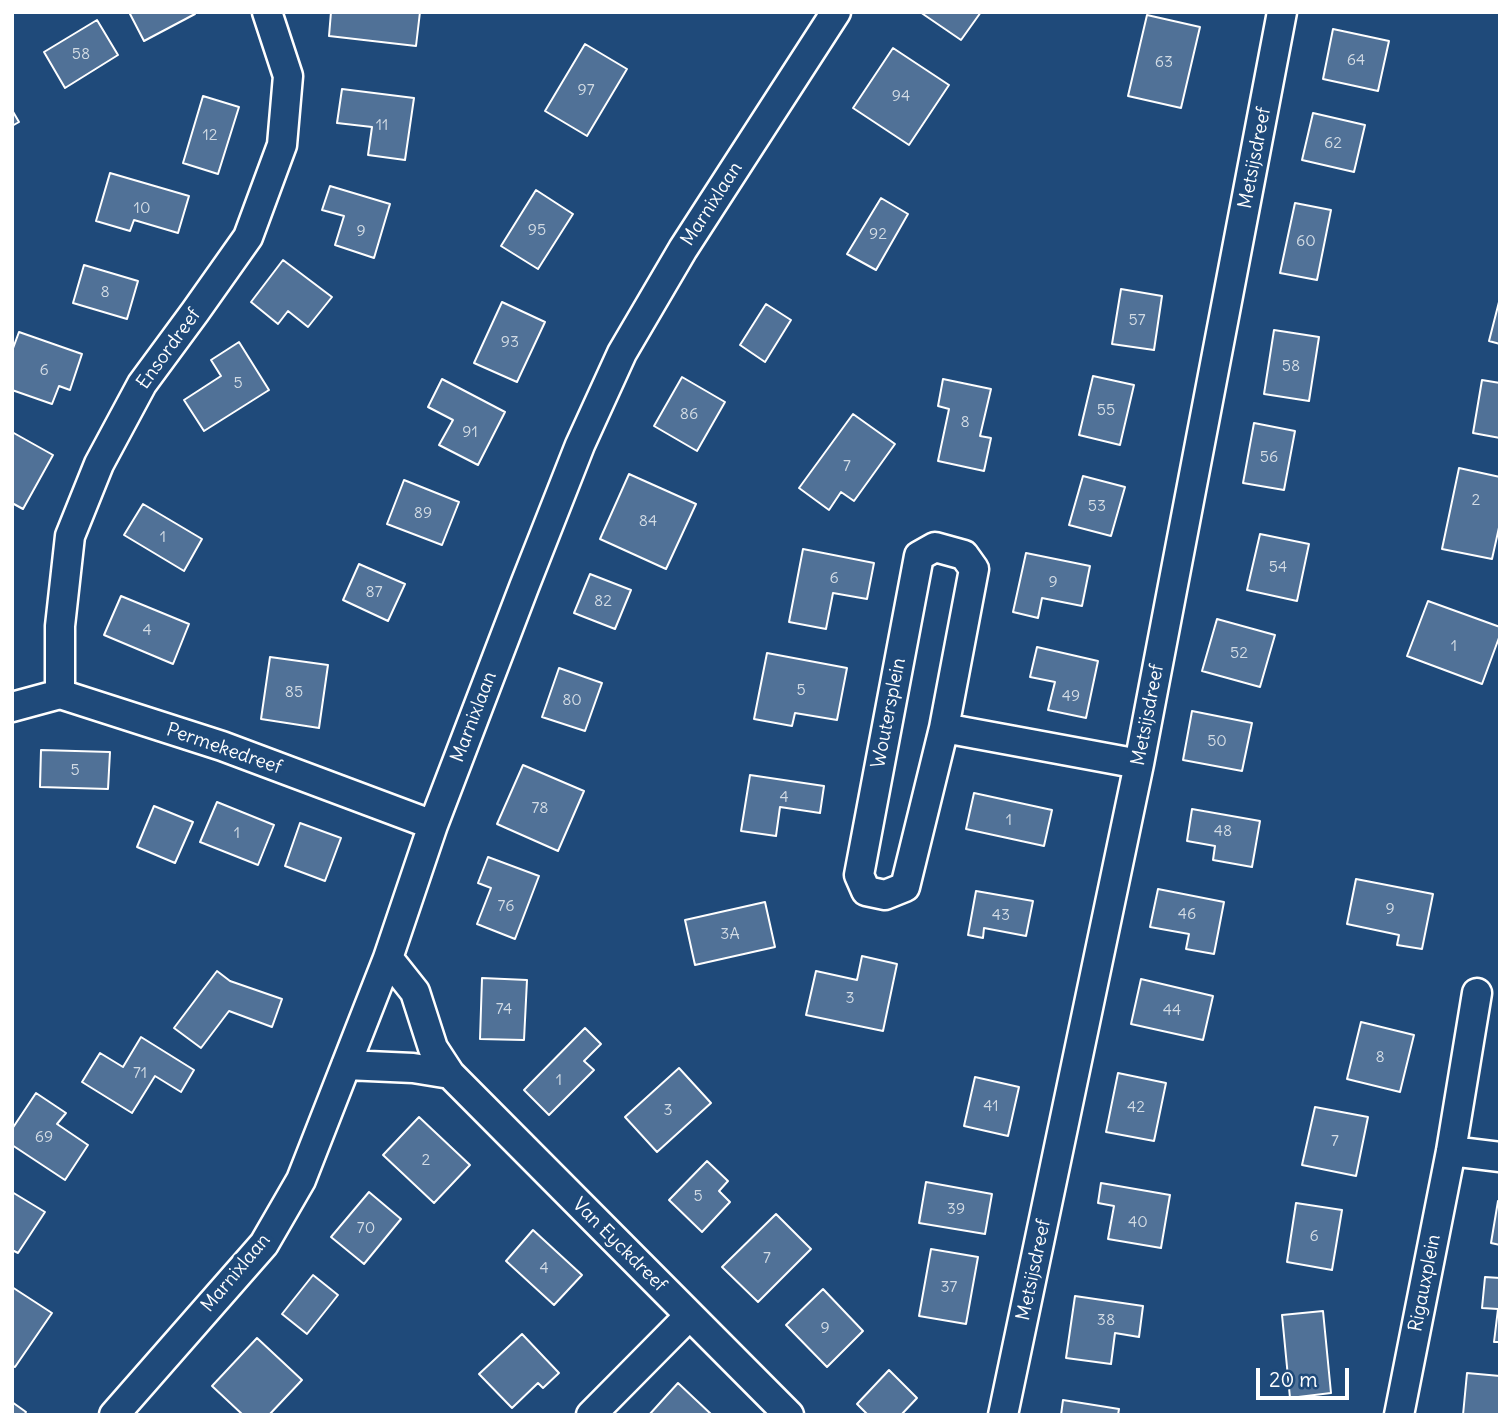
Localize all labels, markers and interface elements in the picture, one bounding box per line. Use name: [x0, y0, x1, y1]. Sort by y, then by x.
house number: 58: [72, 44, 90, 64]
house number: 64: [1347, 50, 1365, 70]
house number: 63: [1155, 52, 1173, 72]
house number: 97: [577, 80, 595, 100]
house number: 94: [892, 86, 910, 106]
street label: Metsijsdreef: [1234, 105, 1276, 211]
house number: 11: [376, 115, 388, 135]
house number: 12: [202, 125, 218, 145]
house number: 62: [1324, 133, 1342, 153]
street label: Marnixlaan: [676, 158, 748, 250]
house number: 10: [134, 198, 150, 218]
house number: 95: [528, 220, 546, 240]
house number: 9: [356, 221, 366, 241]
house number: 92: [869, 224, 887, 244]
house number: 60: [1296, 231, 1316, 251]
house number: 8: [100, 282, 110, 302]
street label: Ensordreef: [132, 304, 206, 394]
house number: 57: [1128, 310, 1146, 330]
house number: 93: [501, 332, 519, 352]
house number: 58: [1282, 356, 1300, 376]
house number: 6: [39, 360, 49, 380]
house number: 5: [233, 373, 243, 393]
house number: 55: [1097, 400, 1115, 420]
house number: 86: [680, 404, 698, 424]
house number: 8: [960, 412, 970, 432]
house number: 91: [462, 422, 478, 442]
house number: 56: [1260, 447, 1278, 467]
house number: 7: [843, 456, 851, 476]
house number: 2: [1472, 490, 1480, 510]
house number: 53: [1088, 496, 1106, 516]
house number: 89: [414, 503, 432, 523]
house number: 84: [639, 511, 657, 531]
house number: 1: [160, 527, 166, 547]
house number: 54: [1269, 557, 1287, 577]
house number: 6: [829, 568, 839, 588]
house number: 9: [1048, 572, 1058, 592]
house number: 87: [365, 582, 383, 602]
house number: 82: [594, 591, 612, 611]
house number: 4: [142, 620, 152, 640]
house number: 1: [1451, 636, 1457, 656]
house number: 52: [1230, 643, 1248, 663]
street label: Woutersplein: [867, 656, 911, 770]
street label: Metsijsdreef: [1127, 662, 1169, 768]
street label: Marnixlaan: [446, 668, 502, 766]
house number: 5: [796, 680, 806, 700]
house number: 85: [285, 682, 303, 702]
house number: 49: [1062, 686, 1080, 706]
house number: 80: [562, 690, 582, 710]
street label: Permekedreef: [163, 719, 285, 779]
house number: 50: [1207, 731, 1227, 751]
house number: 5: [70, 760, 80, 780]
house number: 4: [779, 787, 789, 807]
house number: 78: [531, 798, 549, 818]
house number: 1: [1006, 810, 1012, 830]
house number: 48: [1214, 821, 1232, 841]
house number: 1: [234, 823, 240, 843]
house number: 76: [498, 896, 514, 916]
house number: 9: [1385, 899, 1395, 919]
house number: 46: [1178, 904, 1196, 924]
house number: 43: [992, 905, 1010, 925]
house number: 3A: [720, 924, 740, 944]
house number: 3: [845, 988, 855, 1008]
house number: 74: [496, 999, 512, 1019]
house number: 44: [1163, 1000, 1181, 1020]
house number: 8: [1375, 1047, 1385, 1067]
house number: 71: [133, 1063, 147, 1083]
house number: 1: [556, 1070, 562, 1090]
house number: 41: [983, 1096, 999, 1116]
house number: 42: [1127, 1097, 1145, 1117]
house number: 3: [663, 1100, 673, 1120]
house number: 69: [35, 1127, 53, 1147]
house number: 7: [1331, 1131, 1339, 1151]
house number: 2: [422, 1150, 430, 1170]
house number: 5: [693, 1186, 703, 1206]
street label: Van Eyckdreef: [567, 1193, 671, 1297]
house number: 39: [947, 1199, 965, 1219]
house number: 40: [1128, 1212, 1148, 1232]
street label: Metsijsdreef: [1012, 1217, 1056, 1323]
house number: 70: [357, 1218, 375, 1238]
house number: 6: [1309, 1226, 1319, 1246]
street label: Marnixlaan: [197, 1229, 275, 1317]
street label: Rigauxplein: [1404, 1232, 1446, 1334]
house number: 7: [763, 1248, 771, 1268]
house number: 4: [539, 1258, 549, 1278]
house number: 37: [941, 1277, 957, 1297]
house number: 38: [1097, 1310, 1115, 1330]
house number: 9: [820, 1318, 830, 1338]
scale bar: [1260, 1354, 1353, 1398]
text: 20 m: [1269, 1366, 1318, 1393]

